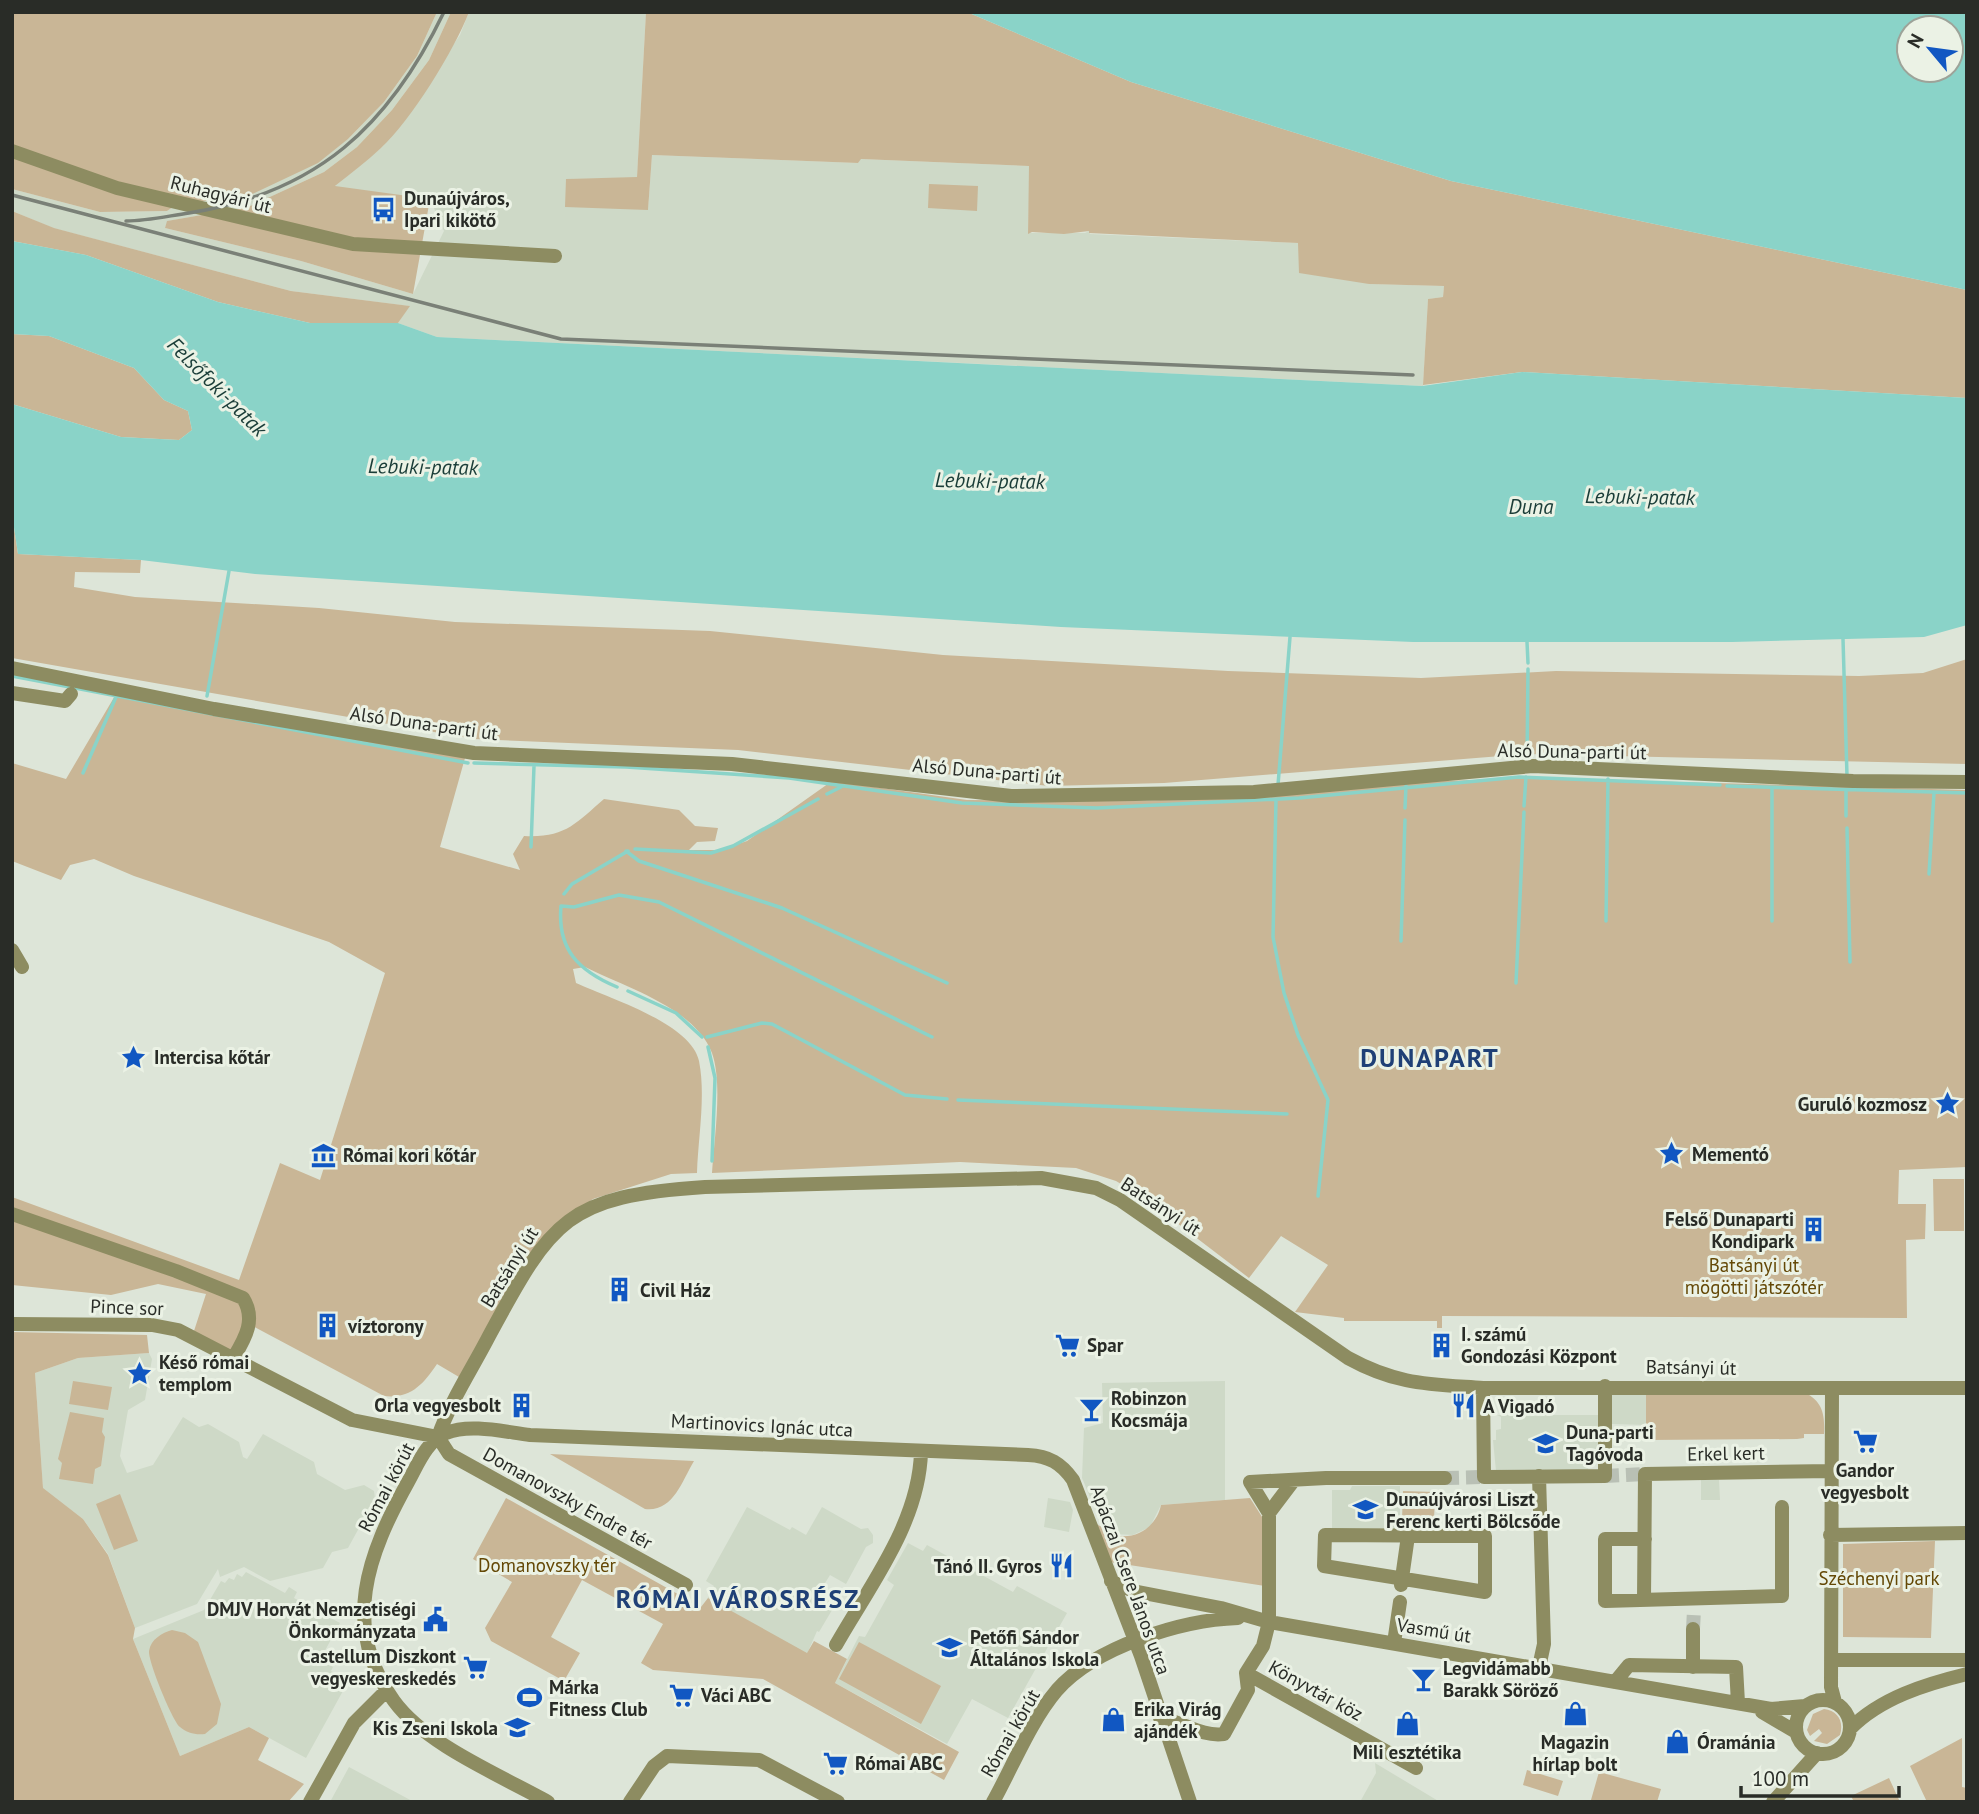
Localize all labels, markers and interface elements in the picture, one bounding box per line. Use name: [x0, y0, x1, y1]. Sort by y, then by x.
north arrow: [1895, 14, 1965, 84]
text: N: [1902, 29, 1929, 52]
street label: Ruhagyári út: [168, 170, 274, 218]
place label: Dunaújváros, Ipari kikötő: [404, 186, 510, 232]
bus stop icon: Dunaújváros, Ipari kikötő: [370, 195, 398, 223]
water label: Felsőfoki-patak: [162, 331, 274, 443]
water label: Lebuki-patak: [368, 452, 480, 481]
water label: Lebuki-patak: [935, 466, 1047, 495]
water label: Lebuki-patak: [1585, 482, 1697, 511]
water label: Duna: [1509, 493, 1554, 520]
street label: Alsó Duna-parti út: [348, 701, 500, 745]
street label: Alsó Duna-parti út: [1497, 738, 1647, 764]
street label: Alsó Duna-parti út: [912, 753, 1063, 790]
district label: DUNAPART: [1360, 1041, 1500, 1074]
place icon: Intercisa kőtár: [120, 1043, 148, 1071]
place label: Intercisa kőtár: [154, 1045, 271, 1069]
place icon: Guruló kozmosz: [1933, 1090, 1961, 1118]
place label: Guruló kozmosz: [1798, 1092, 1927, 1116]
place icon: Mementó: [1658, 1140, 1686, 1168]
museum icon: Római kori kőtár: [309, 1141, 337, 1169]
place label: Mementó: [1692, 1142, 1769, 1166]
place label: Római kori kőtár: [343, 1143, 477, 1167]
street label: Batsányi út: [1117, 1171, 1206, 1241]
place label: Felső Dunaparti Kondipark: [1665, 1207, 1795, 1253]
building icon: Felső Dunaparti Kondipark: [1800, 1216, 1828, 1244]
street label: Batsányi út: [475, 1222, 543, 1312]
park label: Batsányi út mögötti játszótér: [1685, 1253, 1824, 1299]
building icon: Civil Ház: [606, 1276, 634, 1304]
place label: Civil Ház: [640, 1278, 711, 1302]
street label: Pince sor: [90, 1294, 165, 1320]
building icon: víztorony: [314, 1312, 342, 1340]
place label: víztorony: [347, 1314, 425, 1338]
place label: I. számú Gondozási Központ: [1461, 1322, 1617, 1368]
supermarket icon: Spar: [1053, 1331, 1081, 1359]
building icon: I. számú Gondozási Központ: [1427, 1331, 1455, 1359]
place label: Spar: [1087, 1333, 1124, 1357]
place label: Késő római templom: [159, 1350, 249, 1396]
street label: Batsányi út: [1646, 1354, 1737, 1380]
place icon: Késő római templom: [125, 1359, 153, 1387]
place label: Robinzon Kocsmája: [1111, 1386, 1188, 1432]
building icon: Orla vegyesbolt: [507, 1391, 535, 1419]
restaurant icon: A Vigadó: [1449, 1392, 1477, 1420]
place label: Orla vegyesbolt: [374, 1393, 501, 1417]
place label: A Vigadó: [1483, 1394, 1555, 1418]
bar icon: Robinzon Kocsmája: [1077, 1395, 1105, 1423]
street label: Martinovics Ignác utca: [670, 1408, 854, 1442]
place label: Duna-parti Tagóvoda: [1566, 1420, 1654, 1466]
supermarket icon: Gandor vegyesbolt: [1851, 1428, 1879, 1456]
school or university icon: Duna-parti Tagóvoda: [1532, 1429, 1560, 1457]
street label: Római körút: [352, 1438, 420, 1536]
street label: Erkel kert: [1687, 1440, 1766, 1466]
street label: Domanovszky Endre tér: [479, 1441, 657, 1555]
place label: Gandor vegyesbolt: [1820, 1458, 1909, 1504]
street label: Apáczai Csere János utca: [1086, 1482, 1176, 1678]
place label: Dunaújvárosi Liszt Ferenc kerti Bölcsőde: [1386, 1487, 1560, 1533]
school or university icon: Dunaújvárosi Liszt Ferenc kerti Bölcsőde: [1352, 1496, 1380, 1524]
restaurant icon: Tánó II. Gyros: [1048, 1552, 1076, 1580]
park label: Domanovszky tér: [478, 1553, 617, 1577]
place label: Tánó II. Gyros: [934, 1554, 1042, 1578]
park label: Széchenyi park: [1818, 1566, 1940, 1590]
district label: RÓMAI VÁROSRÉSZ: [616, 1582, 860, 1615]
place label: DMJV Horvát Nemzetiségi Önkormányzata: [207, 1597, 416, 1643]
public building icon: DMJV Horvát Nemzetiségi Önkormányzata: [422, 1606, 450, 1634]
street label: Vasmű út: [1394, 1612, 1473, 1648]
place label: Petőfi Sándor Általános Iskola: [970, 1625, 1099, 1671]
school or university icon: Petőfi Sándor Általános Iskola: [936, 1634, 964, 1662]
place label: Castellum Diszkont vegyeskereskedés: [300, 1644, 456, 1690]
supermarket icon: Castellum Diszkont vegyeskereskedés: [462, 1653, 490, 1681]
street label: Könyvtár köz: [1265, 1654, 1367, 1726]
place label: Legvidámabb Barakk Söröző: [1443, 1656, 1558, 1702]
bar icon: Legvidámabb Barakk Söröző: [1409, 1665, 1437, 1693]
place label: Márka Fitness Club: [549, 1675, 648, 1721]
supermarket icon: Váci ABC: [667, 1681, 695, 1709]
place label: Váci ABC: [700, 1683, 772, 1707]
sports icon: Márka Fitness Club: [515, 1684, 543, 1712]
street label: Római körút: [975, 1684, 1045, 1781]
place label: Erika Virág ajándék: [1134, 1697, 1222, 1743]
shop icon: Magazin hírlap bolt: [1561, 1700, 1589, 1728]
shop icon: Erika Virág ajándék: [1100, 1706, 1128, 1734]
shop icon: Mili esztétika: [1393, 1710, 1421, 1738]
school or university icon: Kis Zseni Iskola: [504, 1714, 532, 1742]
place label: Kis Zseni Iskola: [373, 1716, 498, 1740]
shop icon: Óramánia: [1663, 1728, 1691, 1756]
place label: Magazin hírlap bolt: [1533, 1730, 1618, 1776]
place label: Óramánia: [1697, 1730, 1775, 1754]
place label: Mili esztétika: [1353, 1740, 1461, 1764]
supermarket icon: Római ABC: [821, 1749, 849, 1777]
place label: Római ABC: [855, 1751, 943, 1775]
scale bar: [1741, 1755, 1898, 1799]
text: 100 m: [1752, 1765, 1809, 1792]

